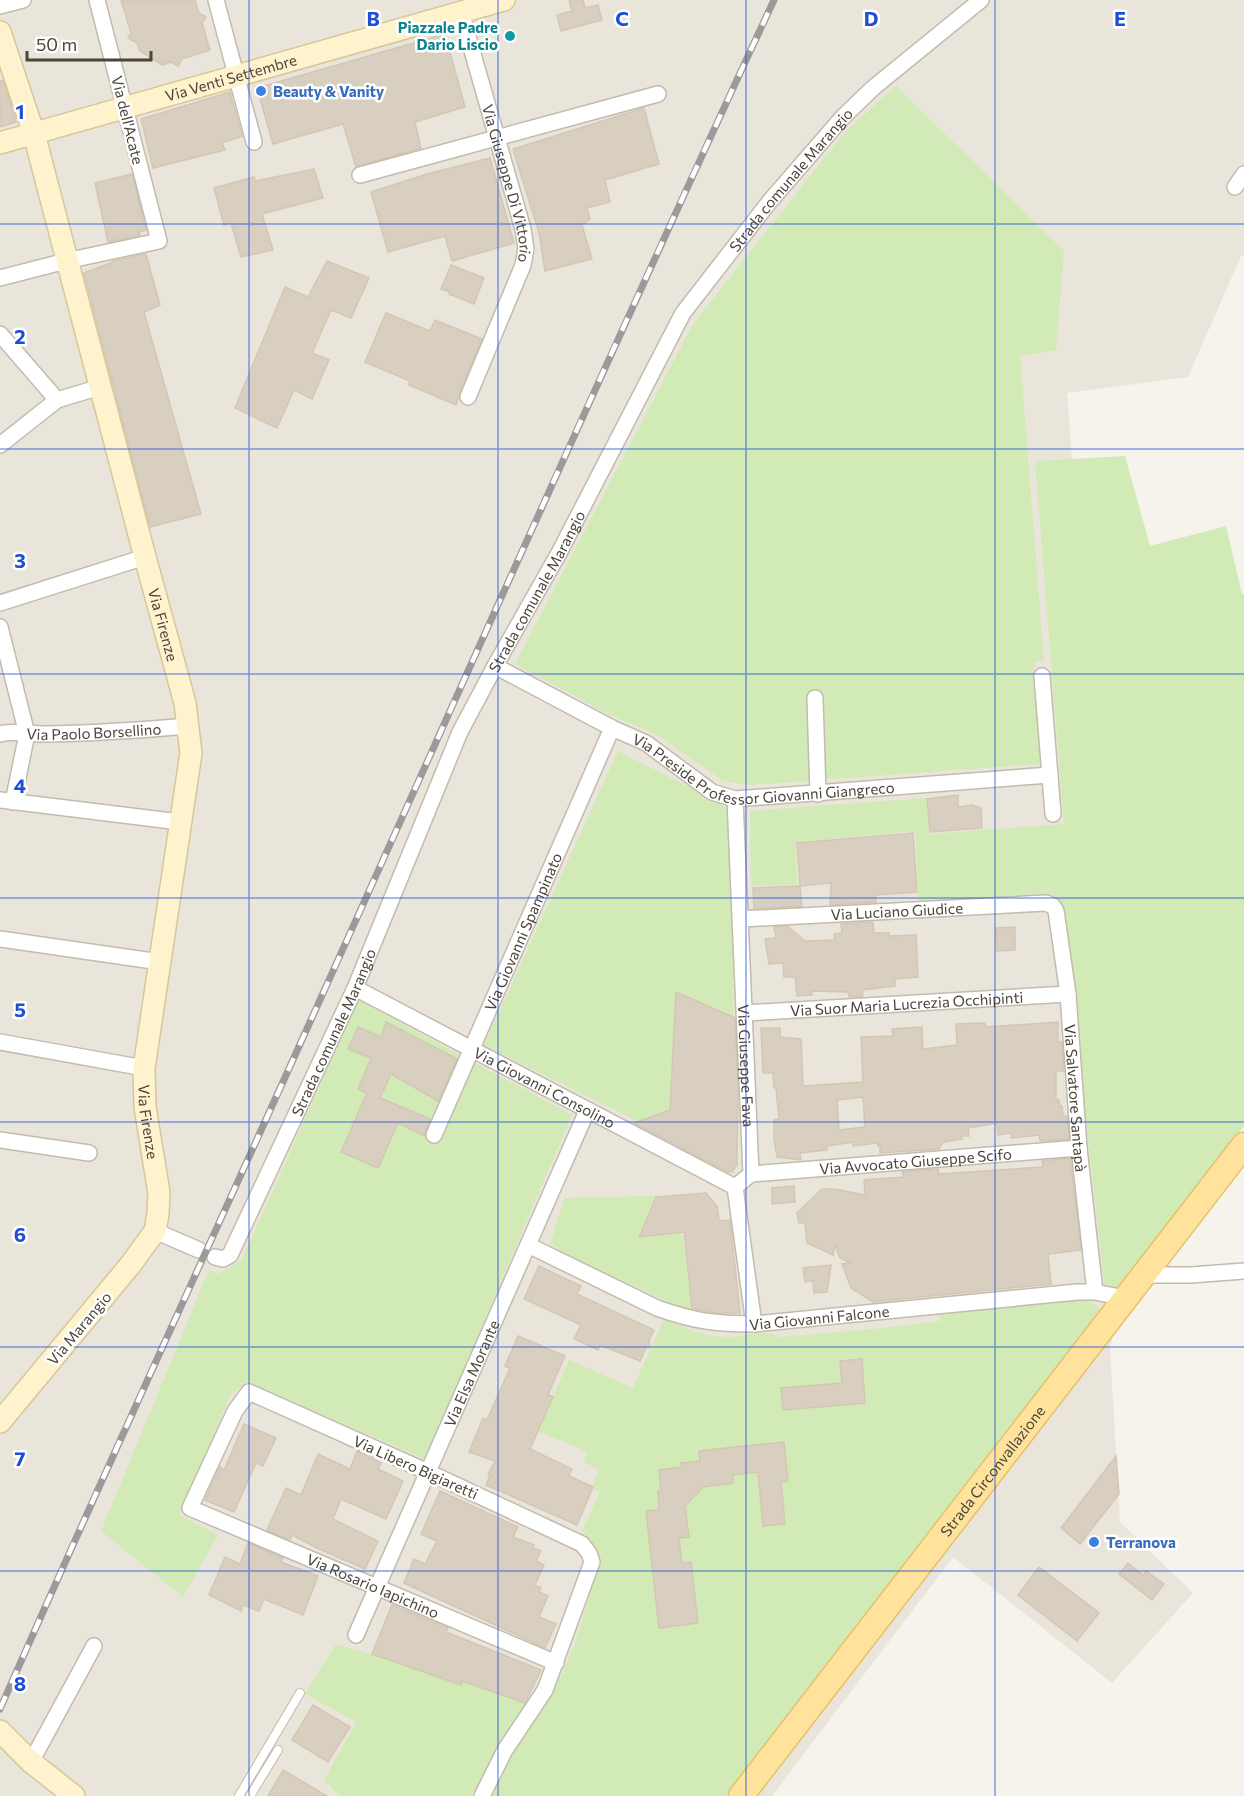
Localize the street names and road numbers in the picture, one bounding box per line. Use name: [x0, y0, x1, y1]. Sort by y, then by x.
street label: Via Venti Settembre: [163, 50, 299, 105]
street label: Via dell'Acate: [108, 74, 148, 166]
street label: Via Giuseppe Di Vittorio: [479, 102, 535, 264]
street label: Strada comunale Marangio: [725, 104, 856, 255]
street label: Strada comunale Marangio: [484, 507, 588, 675]
street label: Via Firenze: [145, 586, 182, 663]
street label: Via Paolo Borsellino: [26, 719, 162, 743]
street label: Via Preside Professor Giovanni Giangreco: [630, 729, 895, 808]
street label: Via Giovanni Spampinato: [481, 850, 565, 1013]
street label: Via Luciano Giudice: [830, 898, 964, 923]
street label: Strada comunale Marangio: [287, 946, 379, 1119]
street label: Via Suor Maria Lucrezia Occhipinti: [790, 988, 1024, 1019]
street label: Via Giuseppe Fava: [735, 1004, 758, 1128]
street label: Via Salvatore Santapà: [1061, 1023, 1091, 1173]
street label: Via Giovanni Consolino: [471, 1043, 618, 1132]
street label: Via Firenze: [135, 1084, 162, 1160]
street label: Via Avvocato Giuseppe Scifo: [819, 1144, 1012, 1178]
street label: Via Marangio: [43, 1288, 115, 1368]
street label: Via Giovanni Falcone: [748, 1302, 890, 1333]
street label: Via Elsa Morante: [440, 1317, 503, 1429]
street label: Strada Circonvallazione: [936, 1402, 1048, 1540]
street label: Via Libero Bigiaretti: [351, 1431, 481, 1503]
street label: Via Rosario Iapichino: [304, 1549, 442, 1621]

